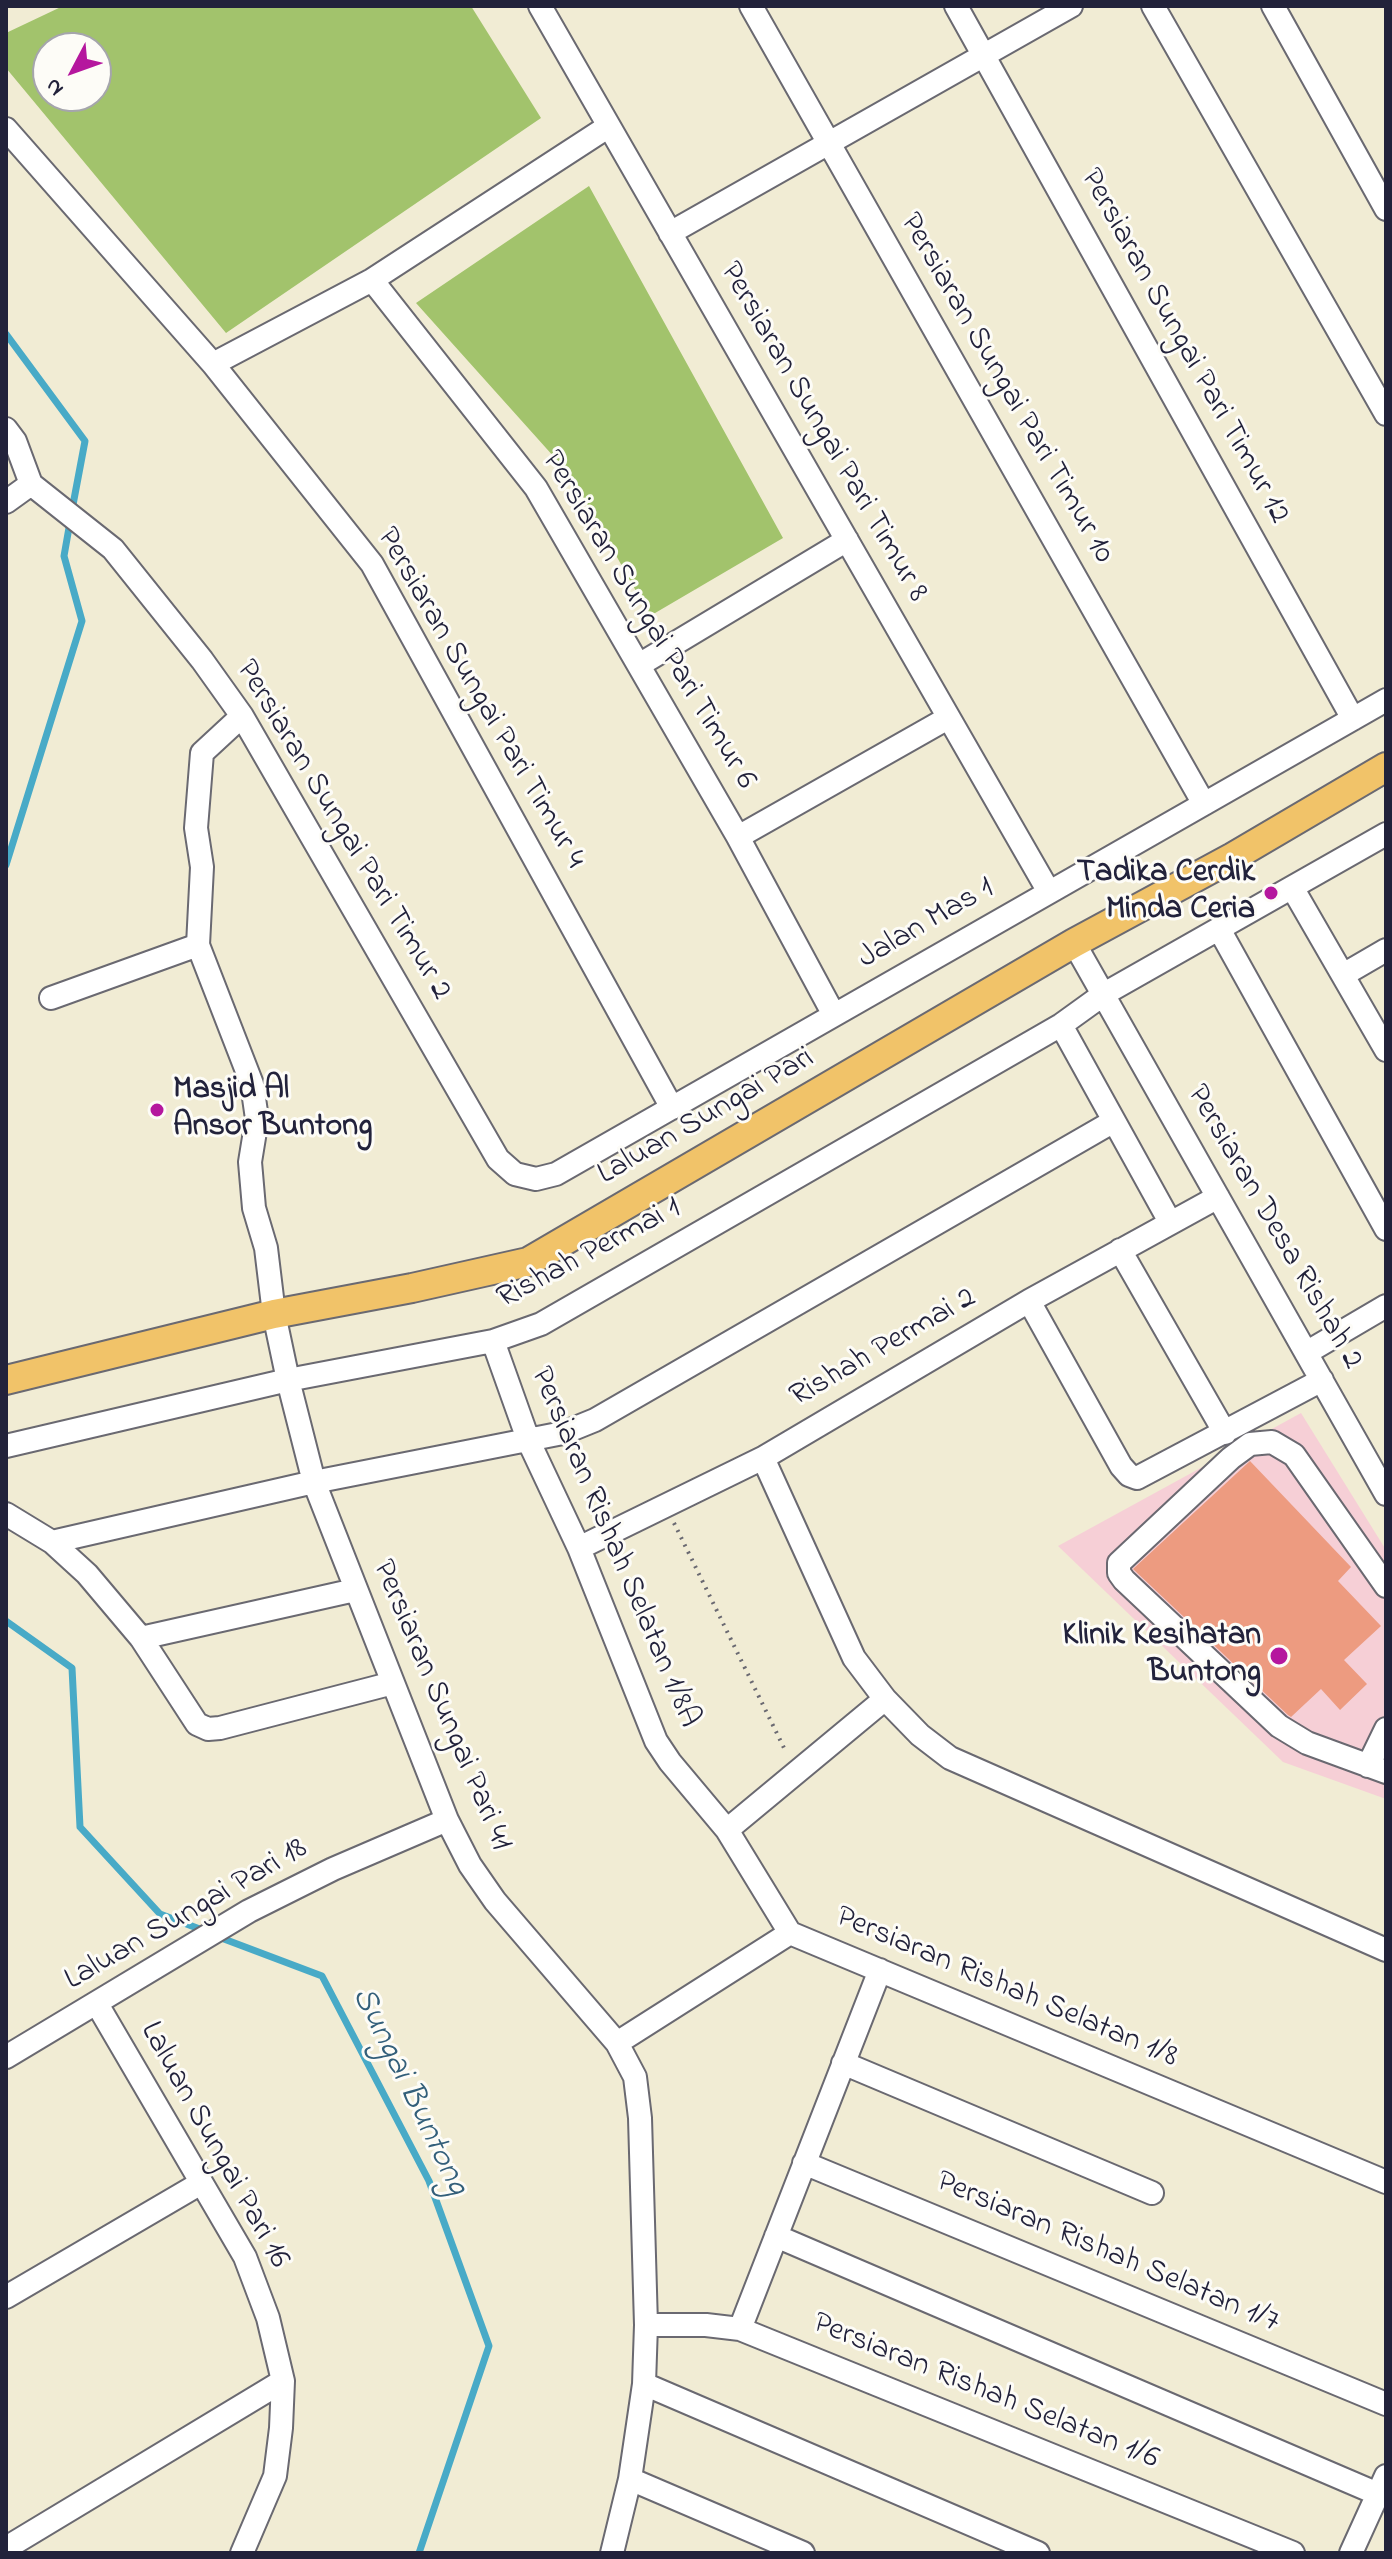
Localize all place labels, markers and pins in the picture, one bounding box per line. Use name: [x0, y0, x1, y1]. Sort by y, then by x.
place label: Tadika Cerdik Minda Ceria: [1077, 856, 1255, 931]
marker: Tadika Cerdik Minda Ceria: [1262, 884, 1280, 902]
place label: Masjid Al Ansor Buntong: [173, 1073, 372, 1148]
marker: Masjid Al Ansor Buntong: [148, 1101, 166, 1119]
place label: Klinik Kesihatan Buntong: [1063, 1619, 1261, 1694]
marker: Klinik Kesihatan Buntong: [1268, 1645, 1290, 1667]

